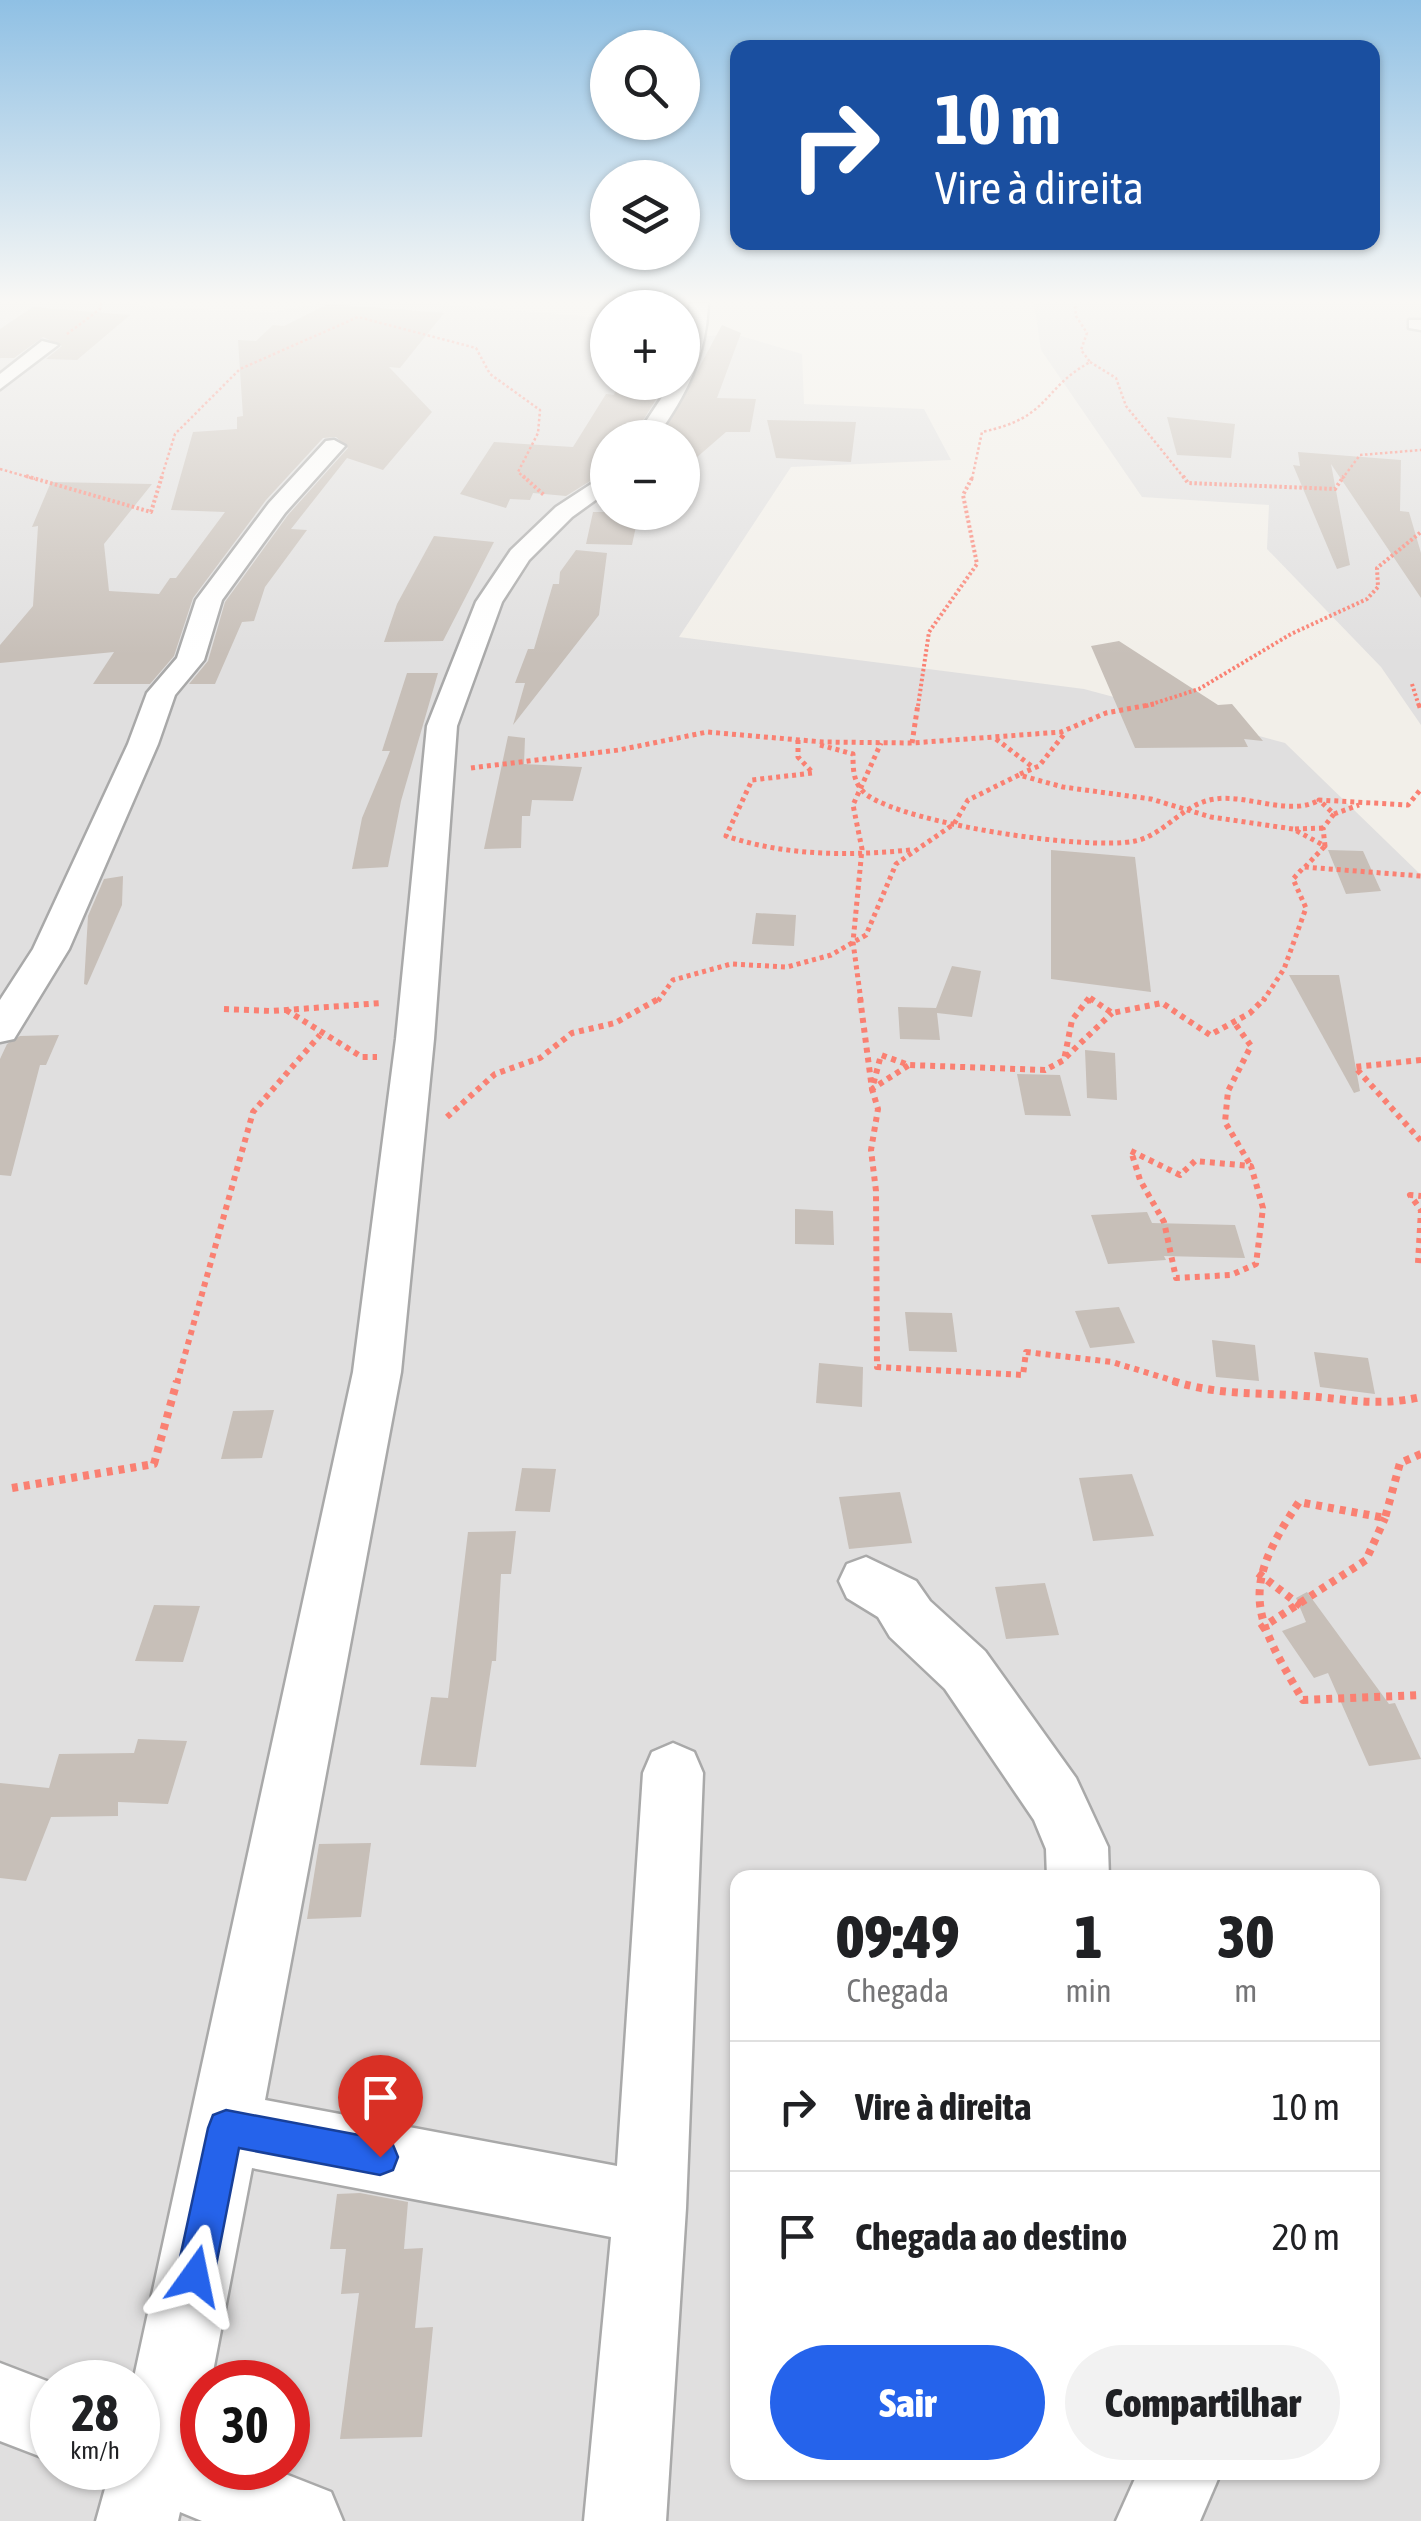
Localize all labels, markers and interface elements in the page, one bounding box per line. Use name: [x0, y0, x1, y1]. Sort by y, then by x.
map controls: [590, 30, 700, 530]
button: search: [590, 30, 700, 140]
text: 10 m: [935, 79, 1061, 159]
icon: right: [770, 80, 900, 210]
button: layers: [590, 160, 700, 270]
text: Vire à direita: [935, 162, 1144, 214]
button: +: [590, 290, 700, 400]
button: −: [590, 420, 700, 530]
text: 09:49: [836, 1902, 960, 1971]
text: 1: [1074, 1902, 1103, 1971]
text: 30: [1218, 1902, 1274, 1971]
text: Chegada: [847, 1972, 949, 2009]
text: min: [1066, 1972, 1112, 2009]
text: m: [1234, 1972, 1257, 2009]
pin: [338, 2055, 423, 2158]
icon: arrive: [353, 2070, 408, 2125]
icon: right: [770, 2079, 825, 2134]
text: Vire à direita: [855, 2085, 1031, 2128]
text: 10 m: [1272, 2085, 1340, 2128]
icon: arrive: [770, 2209, 825, 2264]
text: Chegada ao destino: [855, 2215, 1127, 2258]
text: 20 m: [1272, 2215, 1340, 2258]
position arrow: [143, 2224, 247, 2328]
button: Sair: [770, 2345, 1045, 2460]
button: Compartilhar: [1065, 2345, 1340, 2460]
speed limit sign: 30: [180, 2360, 310, 2490]
text: 28: [71, 2384, 118, 2442]
text: km/h: [70, 2436, 120, 2464]

